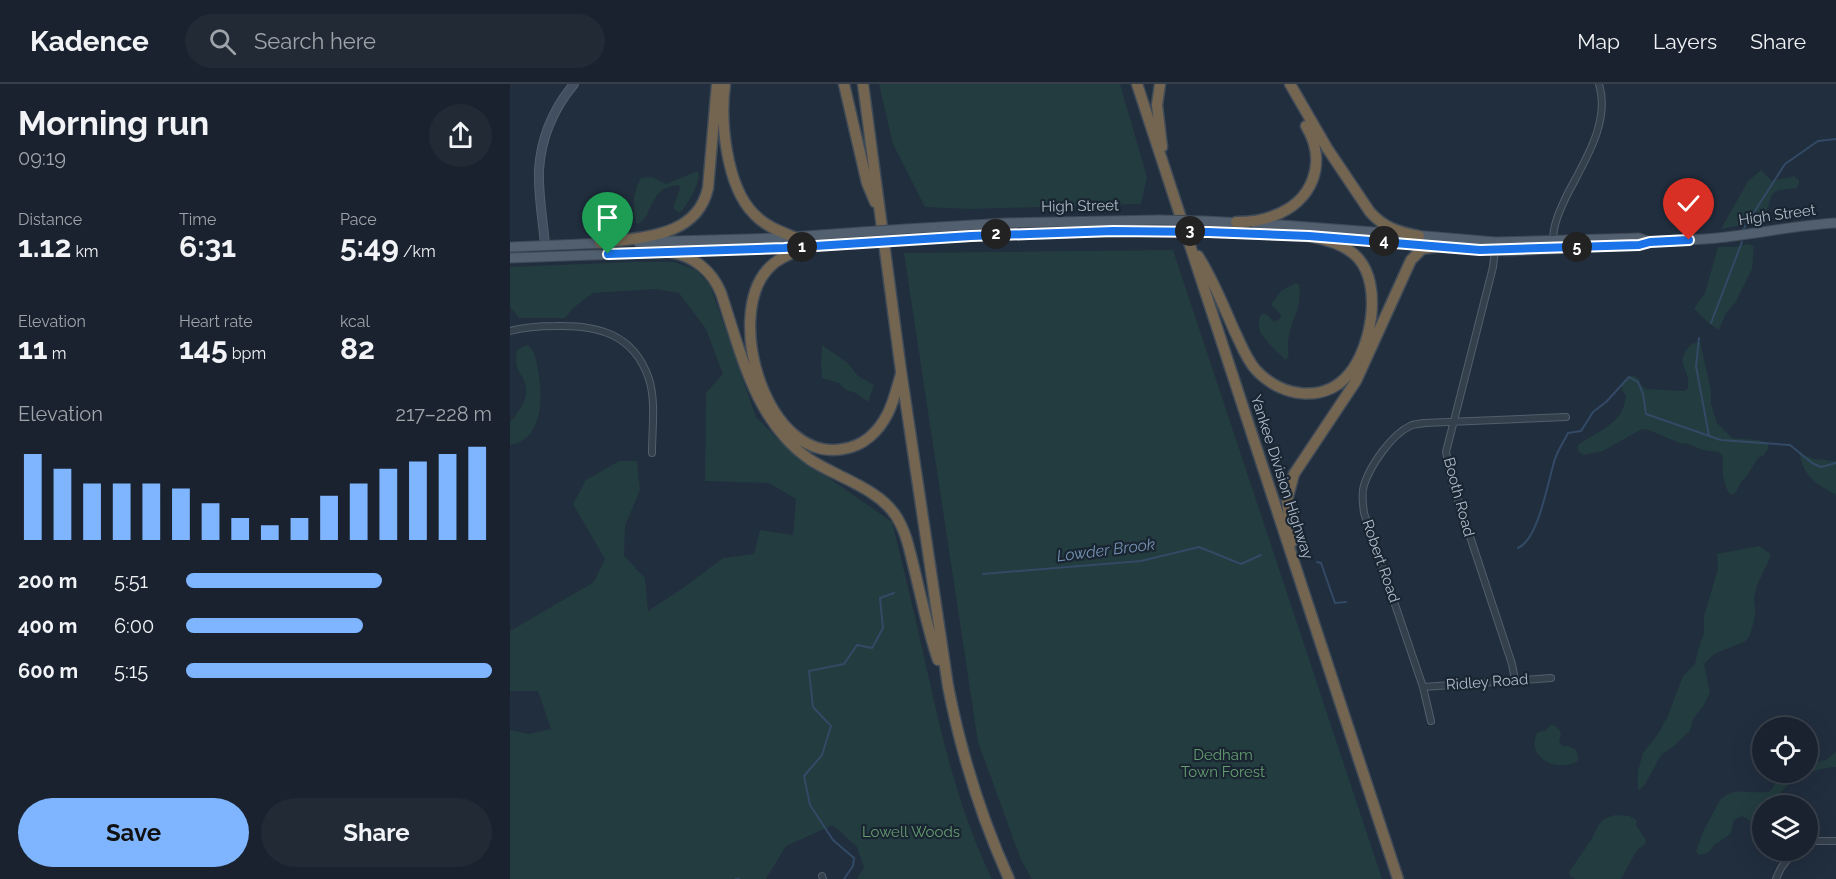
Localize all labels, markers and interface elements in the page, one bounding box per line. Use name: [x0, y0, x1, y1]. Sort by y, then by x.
search box: [185, 14, 605, 68]
text: Kadence: [30, 25, 149, 58]
icon: search: [206, 25, 239, 58]
text: Search here: [254, 28, 376, 54]
text: Map: [1577, 29, 1620, 54]
text: Layers: [1653, 29, 1717, 54]
text: Share: [1750, 29, 1806, 54]
text: Morning run: [18, 104, 209, 143]
button: share: [429, 104, 492, 167]
text: 09:19: [18, 146, 66, 170]
pin: [1663, 178, 1714, 240]
icon: check: [1672, 187, 1705, 220]
pin: [582, 192, 633, 254]
street label: High Street: [1041, 196, 1119, 216]
icon: arrive: [591, 201, 624, 234]
street label: High Street: [1737, 201, 1817, 229]
text: Distance: [18, 210, 82, 229]
text: Time: [179, 210, 216, 229]
text: Pace: [340, 210, 377, 229]
pin: 3: [1175, 216, 1205, 246]
pin: 2: [981, 219, 1011, 249]
text: 3: [1186, 221, 1194, 240]
text: 2: [991, 224, 1001, 243]
pin: 4: [1369, 226, 1399, 256]
text: 1.12: [18, 229, 71, 264]
text: 6:31: [179, 229, 236, 264]
text: 5:49: [340, 229, 399, 264]
text: 4: [1379, 231, 1389, 250]
pin: 1: [787, 232, 817, 262]
pin: 5: [1562, 232, 1592, 262]
text: 1: [798, 237, 806, 256]
text: 5: [1573, 237, 1581, 256]
text: km: [71, 242, 99, 261]
text: /km: [399, 242, 436, 261]
text: Elevation: [18, 312, 86, 331]
text: Heart rate: [179, 312, 253, 331]
text: kcal: [340, 312, 370, 331]
text: 11: [18, 331, 48, 366]
text: 145: [179, 331, 228, 366]
text: 82: [340, 331, 375, 366]
text: m: [48, 344, 66, 363]
text: bpm: [228, 344, 266, 363]
street label: Yankee Division Highway: [1247, 393, 1317, 561]
text: Elevation: [18, 402, 103, 426]
text: 217–228 m: [396, 402, 492, 426]
street label: Booth Road: [1440, 455, 1478, 539]
street label: Robert Road: [1358, 517, 1404, 605]
water label: Lowder Brook: [1056, 534, 1157, 565]
text: 200 m: [18, 569, 77, 593]
text: 5:51: [114, 569, 148, 593]
text: 400 m: [18, 614, 77, 638]
text: 6:00: [114, 614, 154, 638]
text: 600 m: [18, 659, 78, 683]
text: 5:15: [114, 659, 148, 683]
street label: Ridley Road: [1445, 670, 1529, 694]
map controls: [1752, 717, 1818, 861]
button: locate: [1752, 717, 1818, 783]
park label: Dedham Town Forest: [1181, 746, 1265, 781]
button: layers: [1752, 795, 1818, 861]
button: Save: [18, 798, 249, 867]
button: Share: [261, 798, 492, 867]
park label: Lowell Woods: [862, 823, 960, 841]

